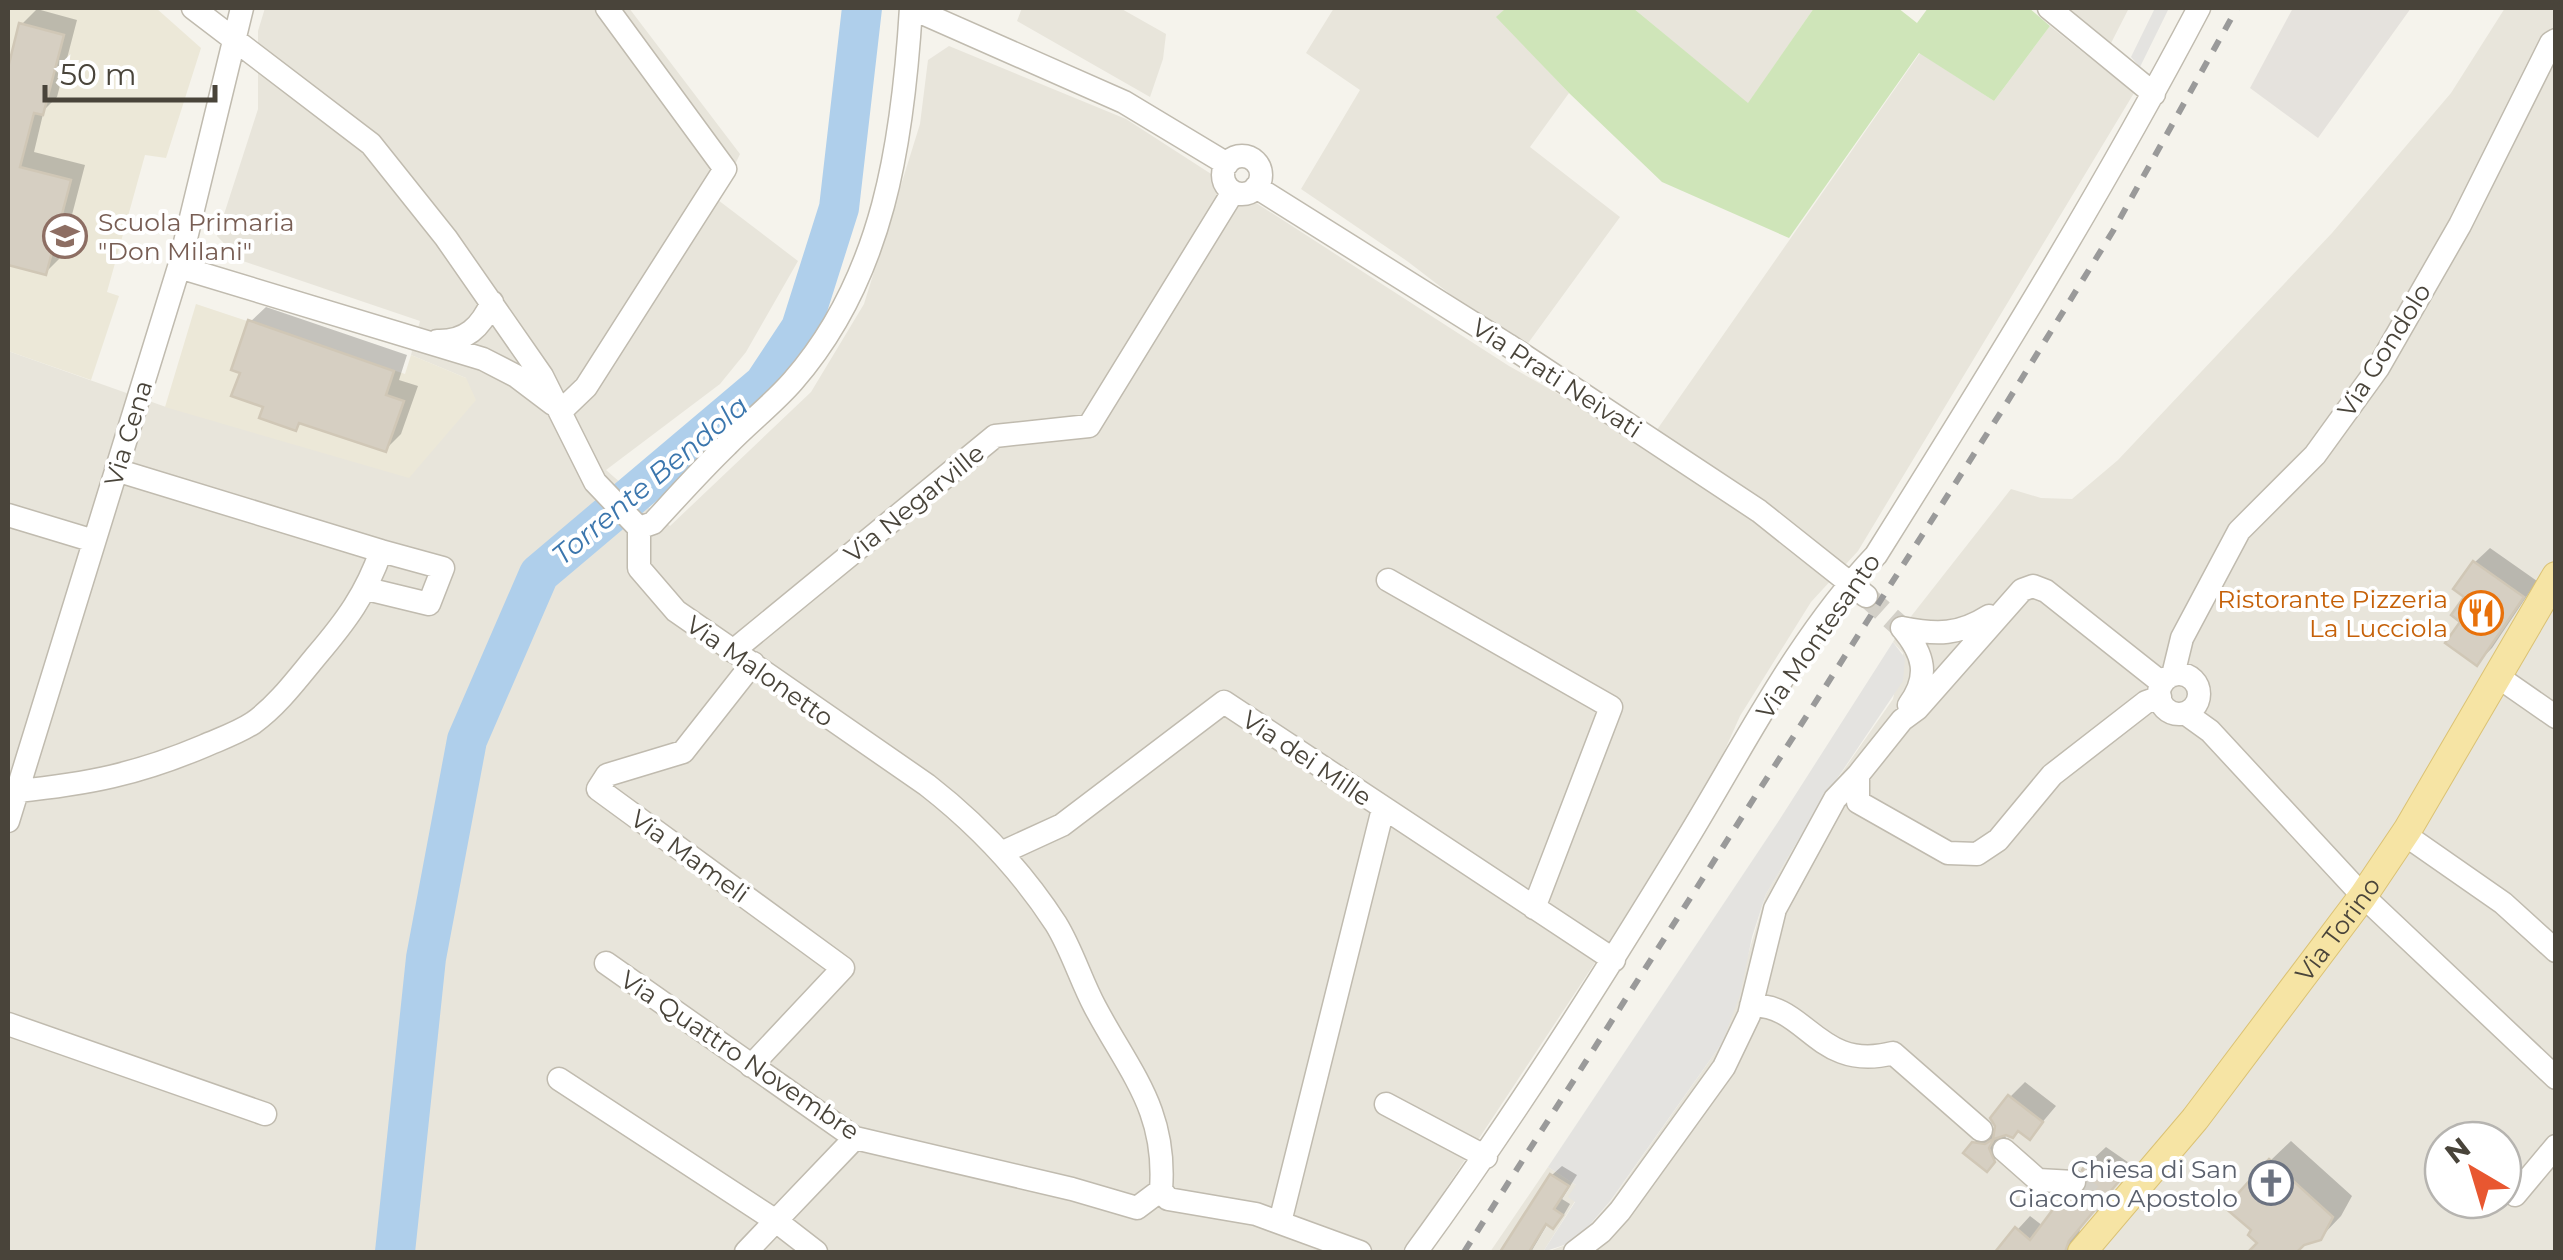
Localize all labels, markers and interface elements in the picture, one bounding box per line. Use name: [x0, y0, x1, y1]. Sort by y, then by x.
scale bar: [45, 40, 215, 102]
text: 50 m: [60, 56, 137, 93]
place label: Scuola Primaria "Don Milani": [98, 207, 294, 266]
school or university icon: Scuola Primaria "Don Milani": [42, 213, 88, 259]
street label: Via Gondolo: [2331, 278, 2437, 422]
street label: Via Prati Neivati: [1466, 312, 1648, 444]
street label: Via Cena: [98, 377, 158, 489]
water label: Torrente Bendola: [545, 388, 755, 572]
street label: Via Negarville: [838, 437, 990, 569]
street label: Via Montesanto: [1750, 547, 1886, 725]
place label: Ristorante Pizzeria La Lucciola: [2217, 584, 2448, 643]
restaurant icon: Ristorante Pizzeria La Lucciola: [2458, 590, 2504, 636]
street label: Via Malonetto: [680, 609, 840, 733]
street label: Via dei Mille: [1237, 704, 1377, 812]
street label: Via Mameli: [625, 803, 755, 909]
street label: Via Torino: [2289, 871, 2386, 987]
street label: Via Quattro Novembre: [615, 964, 865, 1146]
north arrow: [2423, 1120, 2523, 1220]
text: N: [2438, 1130, 2477, 1171]
place label: Chiesa di San Giacomo Apostolo: [2008, 1154, 2238, 1213]
church icon: Chiesa di San Giacomo Apostolo: [2248, 1160, 2294, 1206]

